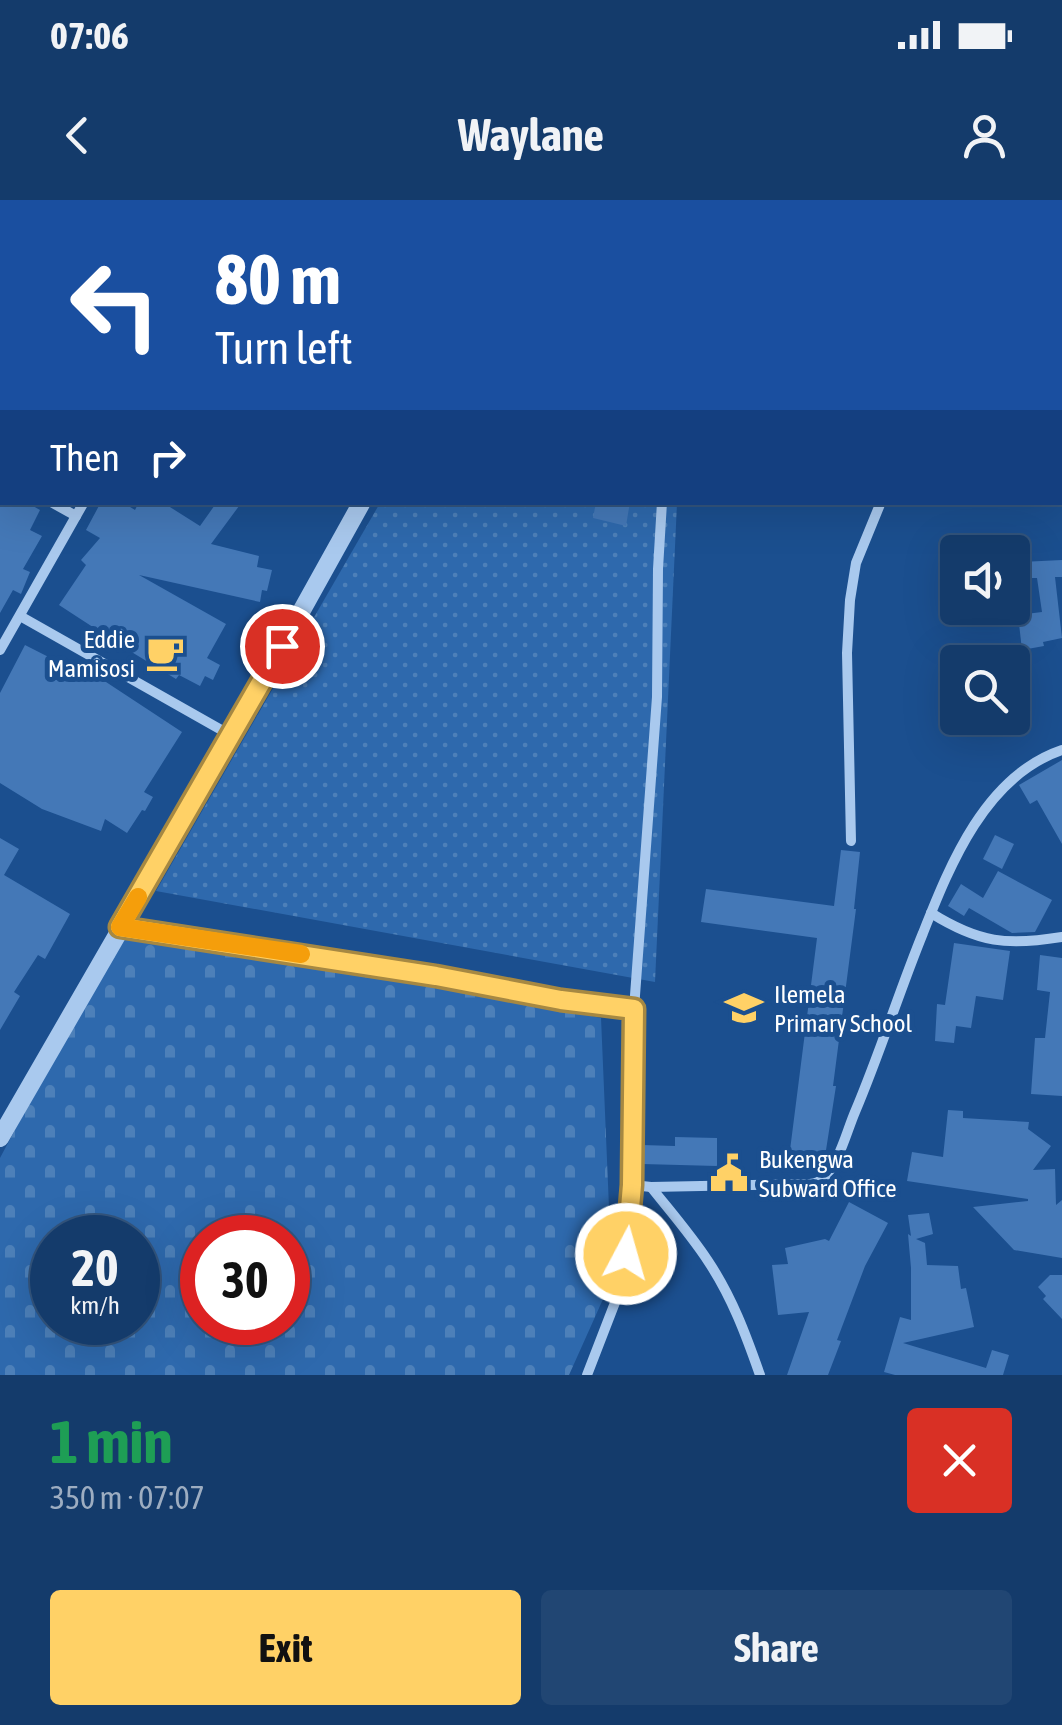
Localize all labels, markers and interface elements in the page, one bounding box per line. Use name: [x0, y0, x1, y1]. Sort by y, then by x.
text: 07:06: [50, 14, 129, 57]
icon: back: [50, 108, 105, 163]
icon: person: [957, 108, 1012, 163]
text: Waylane: [458, 109, 604, 161]
text: 80 m: [215, 239, 341, 319]
icon: left: [50, 240, 180, 370]
text: Turn left: [215, 322, 353, 374]
icon: right: [140, 430, 195, 485]
text: Then: [50, 436, 120, 479]
map controls: [940, 535, 1030, 735]
button: sound: [940, 535, 1030, 625]
pin: [240, 604, 325, 689]
icon: arrive: [255, 619, 310, 674]
place label: Eddie Mamisosi: [48, 625, 135, 682]
cafe icon: Eddie Mamisosi: [144, 632, 186, 674]
button: search: [940, 645, 1030, 735]
place label: Ilemela Primary School: [774, 980, 912, 1037]
school or university icon: Ilemela Primary School: [723, 987, 765, 1029]
place label: Bukengwa Subward Office: [759, 1145, 897, 1202]
public building icon: Bukengwa Subward Office: [708, 1152, 750, 1194]
position arrow: [574, 1202, 678, 1306]
speed limit sign: 30: [180, 1215, 310, 1345]
text: 20: [71, 1239, 118, 1297]
text: km/h: [70, 1291, 120, 1319]
text: 1 min: [50, 1407, 173, 1476]
button: close: [907, 1408, 1012, 1513]
text: 350 m · 07:07: [50, 1479, 205, 1516]
button: Exit: [50, 1590, 521, 1705]
button: Share: [541, 1590, 1012, 1705]

